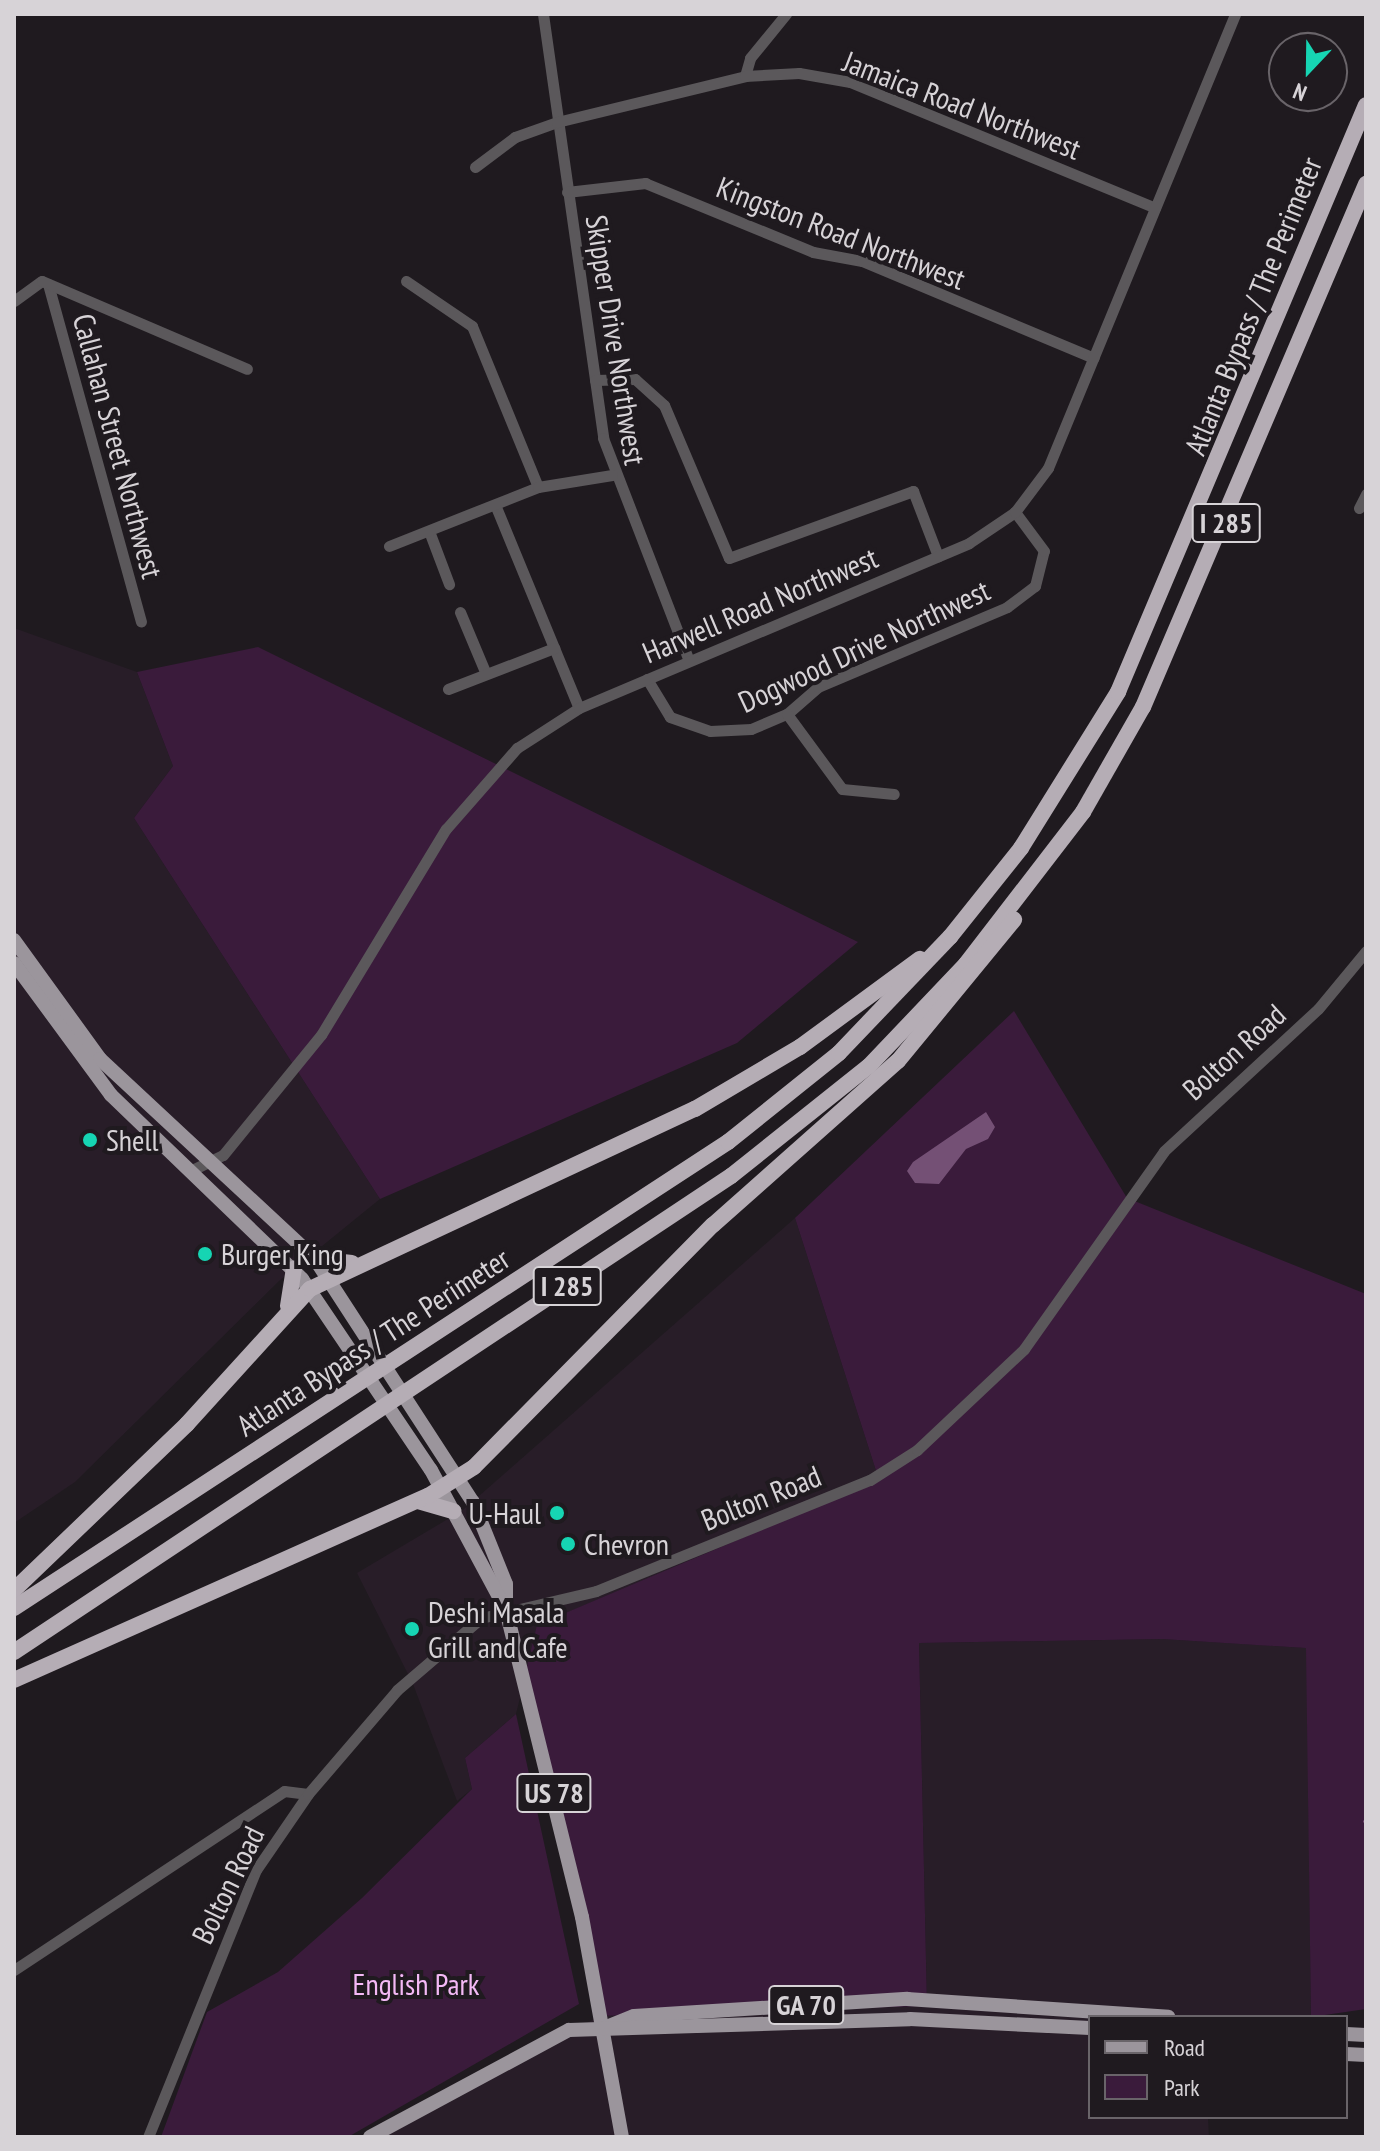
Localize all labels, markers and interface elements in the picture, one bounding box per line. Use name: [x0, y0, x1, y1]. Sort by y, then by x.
north arrow: [1268, 32, 1348, 112]
street label: Jamaica Road Northwest: [838, 43, 1086, 167]
text: N: [1289, 77, 1311, 108]
street label: Atlanta Bypass / The Perimeter: [1177, 151, 1329, 461]
street label: Kingston Road Northwest: [712, 169, 970, 297]
street label: Skipper Drive Northwest: [578, 212, 654, 468]
street label: Callahan Street Northwest: [65, 310, 171, 582]
road number: I 285: [1190, 499, 1262, 547]
street label: Harwell Road Northwest: [637, 539, 883, 671]
street label: Dogwood Drive Northwest: [733, 572, 995, 720]
street label: Bolton Road: [1175, 997, 1293, 1107]
place label: Shell: [106, 1122, 158, 1158]
marker: Shell: [81, 1131, 99, 1149]
place label: Burger King: [221, 1236, 344, 1272]
street label: Atlanta Bypass / The Perimeter: [230, 1240, 516, 1444]
marker: Burger King: [196, 1245, 214, 1263]
road number: I 285: [531, 1262, 603, 1310]
street label: Bolton Road: [696, 1458, 826, 1538]
place label: U-Haul: [469, 1495, 541, 1531]
marker: U-Haul: [548, 1504, 566, 1522]
place label: Chevron: [584, 1526, 669, 1562]
marker: Chevron: [559, 1535, 577, 1553]
place label: Deshi Masala Grill and Cafe: [428, 1594, 568, 1664]
marker: Deshi Masala Grill and Cafe: [403, 1620, 421, 1638]
road number: US 78: [516, 1769, 592, 1817]
street label: Bolton Road: [184, 1821, 272, 1949]
park label: English Park: [353, 1966, 479, 2002]
road number: GA 70: [766, 1981, 846, 2029]
legend: [1088, 2015, 1348, 2119]
text: Road: [1164, 2032, 1205, 2063]
text: Park: [1164, 2072, 1200, 2103]

